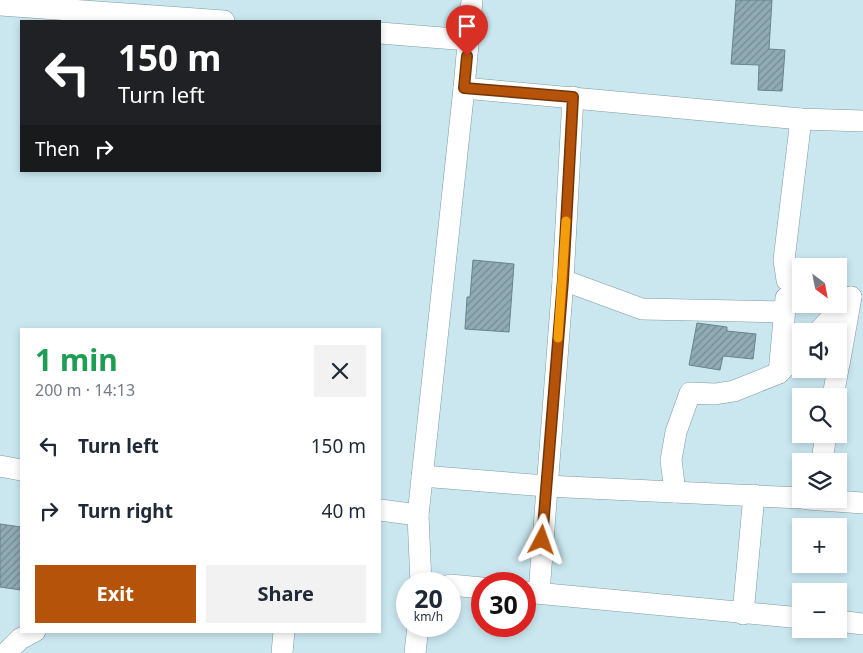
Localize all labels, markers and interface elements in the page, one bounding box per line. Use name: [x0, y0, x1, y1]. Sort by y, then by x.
pin: [446, 5, 488, 56]
icon: arrive: [453, 12, 481, 40]
text: 150 m: [118, 34, 221, 81]
icon: left: [35, 40, 100, 105]
text: Turn left: [118, 79, 205, 109]
icon: right: [90, 135, 118, 163]
text: Then: [35, 136, 80, 162]
north arrow: [792, 258, 848, 312]
map controls: [792, 258, 847, 638]
button: sound: [792, 323, 847, 378]
text: 1 min: [35, 339, 118, 380]
button: close: [314, 345, 366, 397]
text: 200 m · 14:13: [35, 379, 135, 401]
button: search: [792, 388, 847, 443]
icon: left: [35, 432, 63, 460]
text: Turn left: [78, 433, 159, 459]
text: 150 m: [311, 433, 366, 459]
button: layers: [792, 453, 847, 508]
icon: right: [35, 497, 63, 525]
text: Turn right: [78, 498, 173, 524]
text: 40 m: [322, 498, 366, 524]
position arrow: [515, 513, 567, 565]
button: +: [792, 518, 847, 573]
button: Exit: [35, 565, 196, 623]
button: Share: [206, 565, 366, 623]
speed limit sign: 30: [471, 572, 536, 637]
text: 20: [414, 581, 443, 615]
button: −: [792, 583, 847, 638]
text: km/h: [414, 608, 443, 625]

